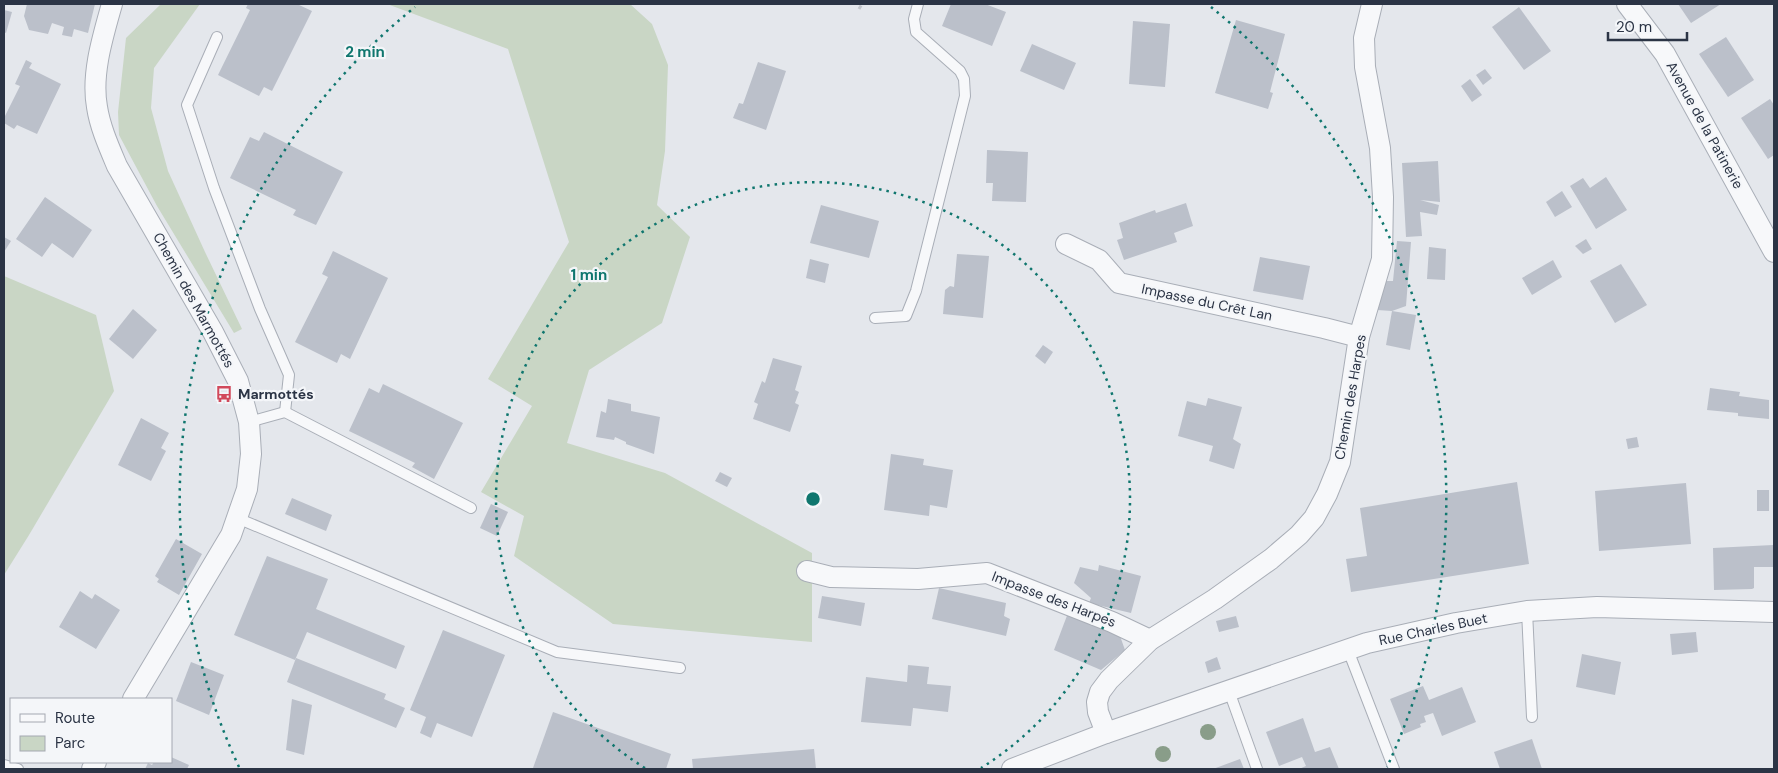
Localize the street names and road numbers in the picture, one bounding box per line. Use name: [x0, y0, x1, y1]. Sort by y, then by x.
street label: Avenue de la Patinerie: [1663, 58, 1747, 192]
street label: Chemin des Marmottés: [149, 229, 239, 371]
street label: Impasse du Crêt Lan: [1140, 279, 1274, 325]
street label: Chemin des Harpes: [1330, 333, 1370, 461]
street label: Impasse des Harpes: [989, 567, 1119, 631]
street label: Rue Charles Buet: [1377, 609, 1489, 649]

